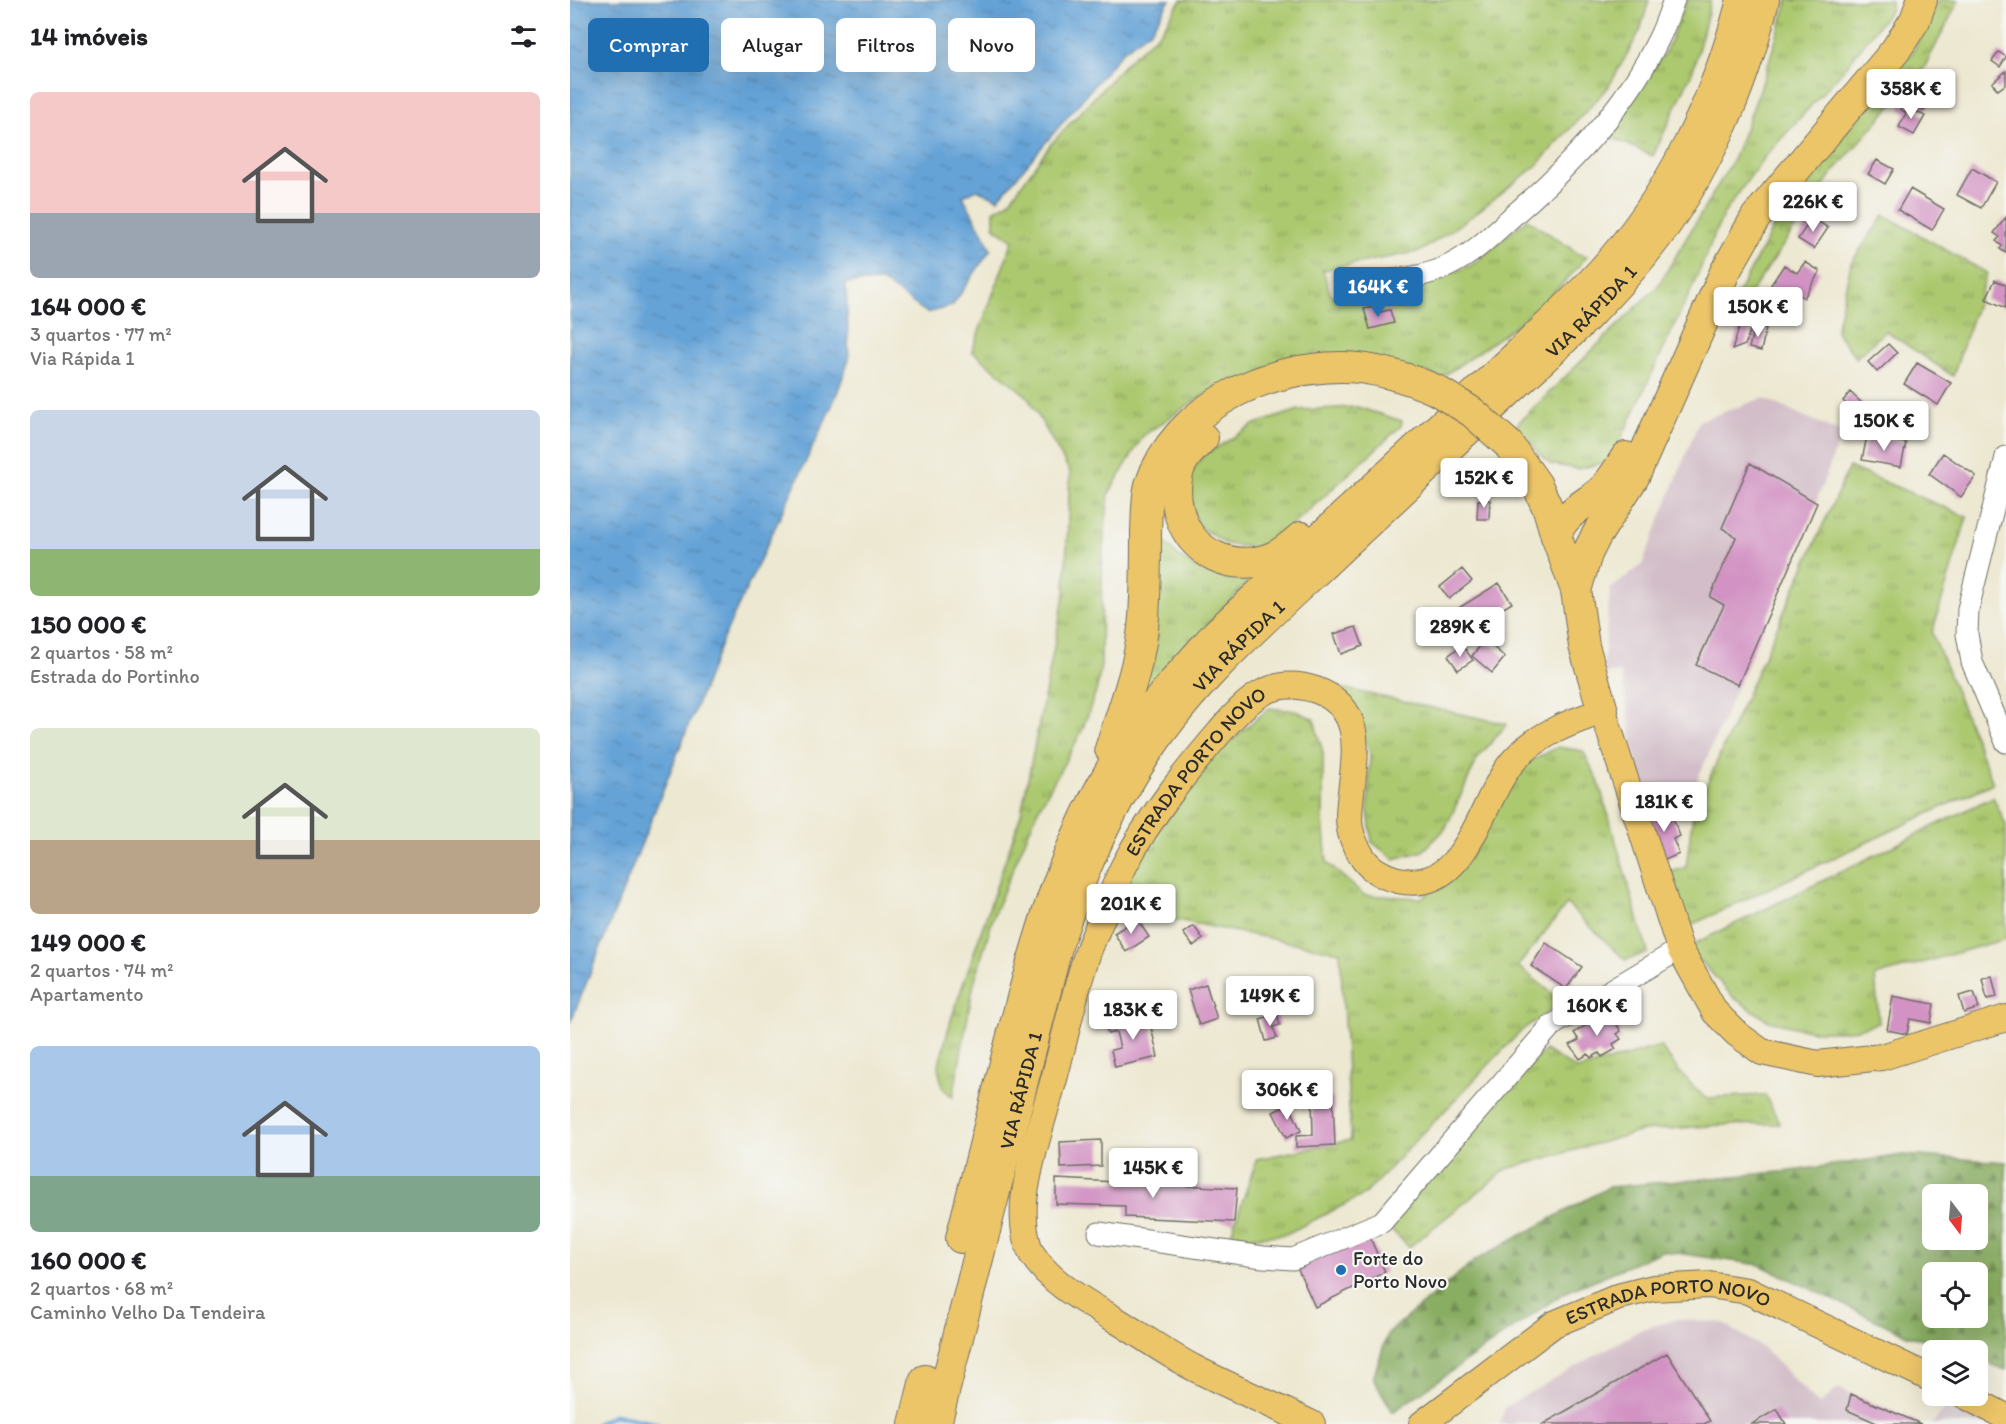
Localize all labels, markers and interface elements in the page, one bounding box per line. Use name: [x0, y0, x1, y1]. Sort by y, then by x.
chip: Comprar: [588, 18, 709, 72]
chip: Alugar: [721, 18, 824, 72]
chip: Filtros: [836, 18, 936, 72]
chip: Novo: [948, 18, 1035, 72]
text: 14 imóveis: [30, 20, 148, 52]
icon: filters: [507, 20, 540, 53]
pin: 358K €: [1862, 69, 1960, 120]
text: 358K €: [1880, 76, 1942, 100]
icon: home: [231, 131, 339, 239]
pin: 226K €: [1764, 182, 1862, 233]
text: 226K €: [1783, 189, 1843, 213]
street label: VIA RÁPIDA 1: [1540, 260, 1642, 363]
pin: 164K €: [1329, 267, 1427, 318]
text: 164K €: [1348, 274, 1408, 298]
pin: 150K €: [1709, 287, 1807, 338]
text: 164 000 €: [30, 290, 146, 322]
text: 150K €: [1728, 294, 1788, 318]
text: 3 quartos · 77 m²: [30, 322, 172, 346]
text: Via Rápida 1: [30, 346, 135, 370]
pin: 150K €: [1835, 401, 1933, 452]
text: 150K €: [1854, 408, 1914, 432]
icon: home: [231, 449, 339, 557]
pin: 152K €: [1435, 458, 1533, 509]
text: 152K €: [1455, 465, 1514, 489]
street label: VIA RÁPIDA 1: [1187, 595, 1289, 697]
pin: 289K €: [1411, 607, 1509, 658]
text: 150 000 €: [30, 608, 146, 640]
text: 289K €: [1430, 614, 1490, 638]
text: 2 quartos · 58 m²: [30, 640, 173, 664]
text: Estrada do Portinho: [30, 664, 200, 688]
street label: ESTRADA PORTO NOVO: [1120, 681, 1270, 860]
icon: home: [231, 767, 339, 875]
pin: 181K €: [1615, 782, 1713, 833]
text: 181K €: [1635, 789, 1693, 813]
pin: 201K €: [1082, 884, 1180, 935]
text: 201K €: [1101, 891, 1161, 915]
text: 149 000 €: [30, 926, 146, 958]
text: 2 quartos · 74 m²: [30, 958, 174, 982]
pin: 149K €: [1221, 976, 1319, 1027]
text: Apartamento: [30, 982, 144, 1006]
text: 149K €: [1240, 983, 1300, 1007]
pin: 160K €: [1548, 986, 1646, 1037]
pin: 183K €: [1084, 990, 1182, 1041]
text: 160K €: [1567, 993, 1627, 1017]
text: 183K €: [1103, 997, 1163, 1021]
street label: VIA RÁPIDA 1: [994, 1029, 1047, 1152]
pin: 306K €: [1238, 1070, 1336, 1121]
text: 306K €: [1256, 1077, 1318, 1101]
icon: home: [231, 1085, 339, 1193]
pin: 145K €: [1104, 1148, 1202, 1199]
text: 145K €: [1123, 1155, 1183, 1179]
north arrow: [1922, 1184, 1988, 1250]
map controls: [1922, 1184, 1988, 1406]
text: 160 000 €: [30, 1244, 146, 1276]
place label: Forte do Porto Novo: [1353, 1246, 1447, 1293]
button: locate: [1922, 1262, 1988, 1328]
marker: Forte do Porto Novo: [1334, 1263, 1348, 1277]
street label: ESTRADA PORTO NOVO: [1562, 1273, 1775, 1330]
text: 2 quartos · 68 m²: [30, 1276, 173, 1300]
text: Caminho Velho Da Tendeira: [30, 1300, 265, 1324]
button: layers: [1922, 1340, 1988, 1406]

